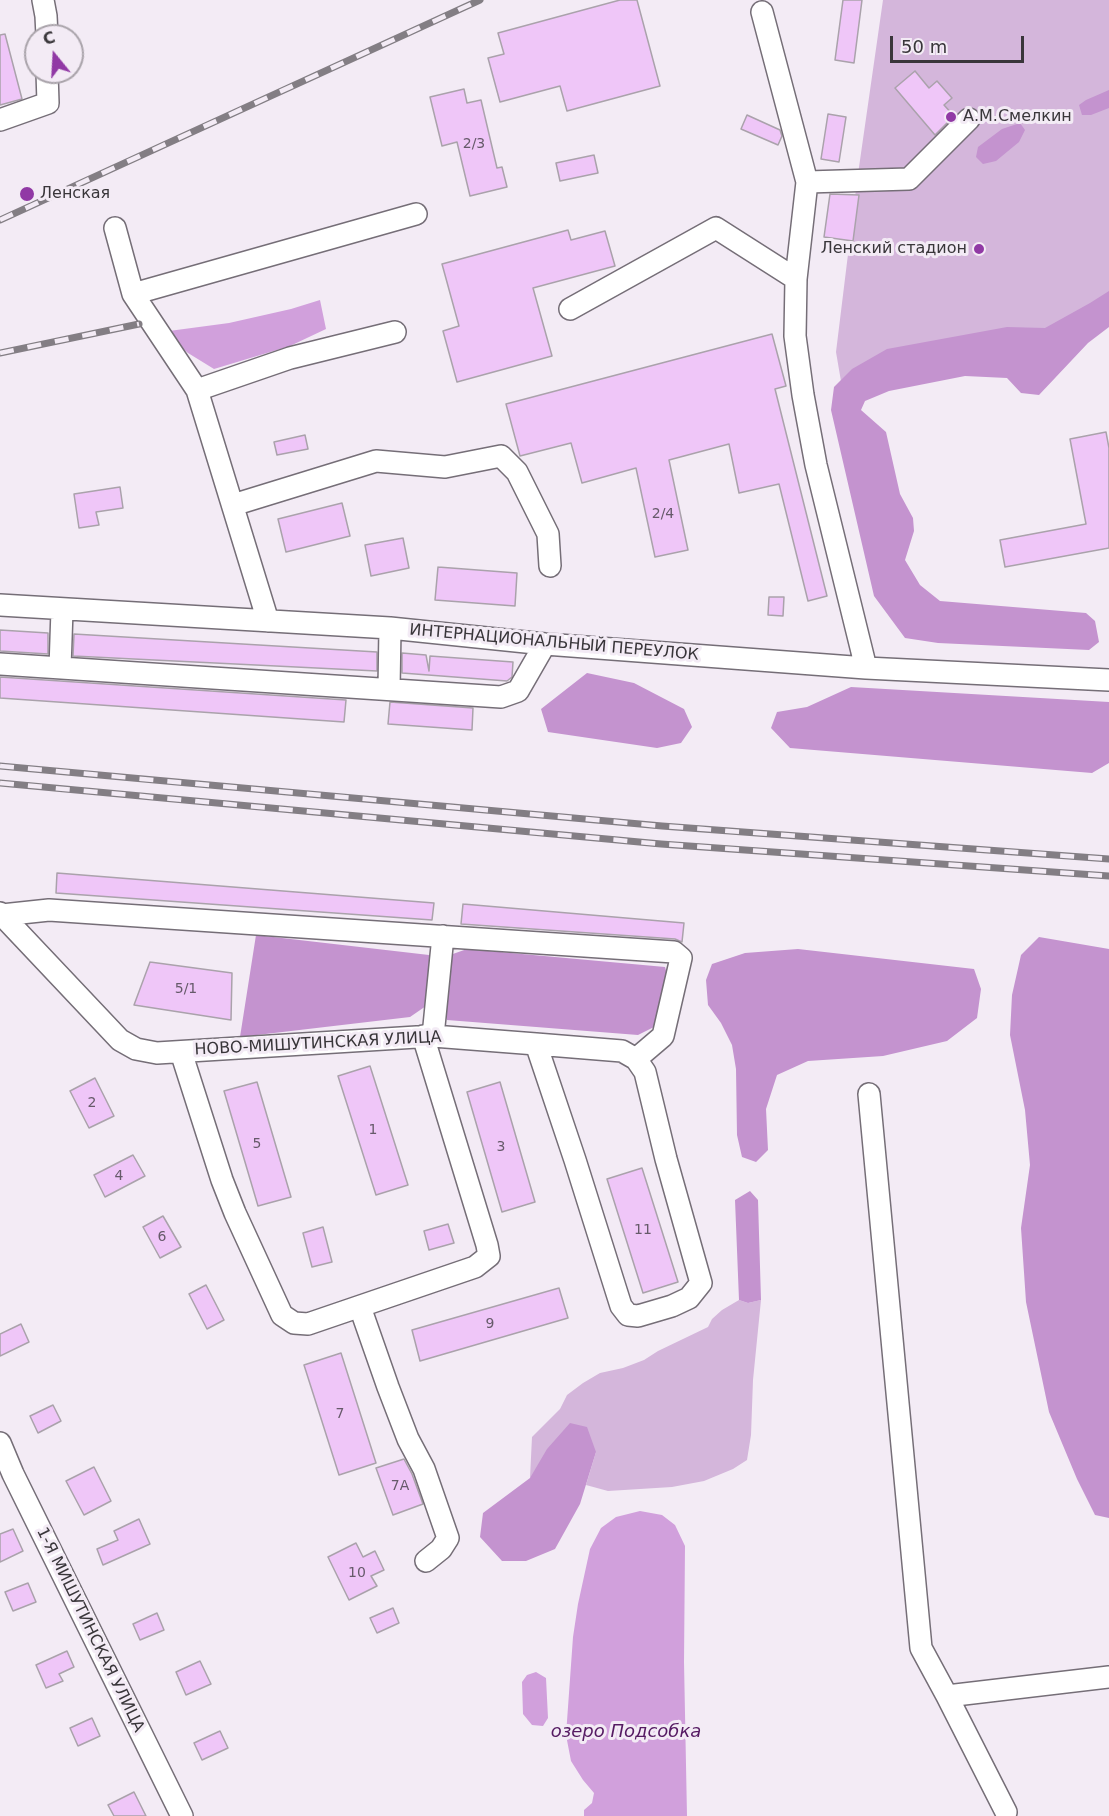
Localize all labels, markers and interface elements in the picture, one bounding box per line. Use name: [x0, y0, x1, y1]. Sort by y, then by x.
north arrow: [24, 24, 84, 84]
scale bar: [893, 24, 1026, 62]
text: С: [40, 27, 57, 49]
text: 50 m: [901, 36, 947, 57]
place label: А.М.Смелкин: [963, 107, 1072, 127]
marker: А.М.Смелкин: [944, 110, 958, 124]
house number: 2/3: [463, 136, 485, 152]
place label: Ленская: [40, 184, 110, 204]
marker: Ленская: [18, 185, 36, 203]
place label: Ленский стадион: [821, 239, 967, 259]
marker: Ленский стадион: [972, 242, 986, 256]
house number: 2/4: [652, 506, 674, 522]
street label: ИНТЕРНАЦИОНАЛЬНЫЙ ПЕРЕУЛОК: [409, 621, 699, 665]
house number: 5/1: [175, 981, 197, 997]
street label: НОВО-МИШУТИНСКАЯ УЛИЦА: [194, 1028, 442, 1060]
house number: 2: [88, 1095, 96, 1111]
house number: 1: [369, 1122, 377, 1138]
house number: 5: [253, 1136, 261, 1152]
house number: 3: [497, 1139, 505, 1155]
house number: 4: [115, 1168, 123, 1184]
house number: 11: [634, 1222, 652, 1238]
house number: 6: [158, 1229, 166, 1245]
house number: 9: [486, 1316, 494, 1332]
house number: 7: [336, 1406, 344, 1422]
house number: 7А: [391, 1478, 409, 1494]
street label: 1-Я МИШУТИНСКАЯ УЛИЦА: [32, 1525, 148, 1735]
house number: 10: [348, 1565, 366, 1581]
water label: озеро Подсобка: [551, 1721, 701, 1743]

